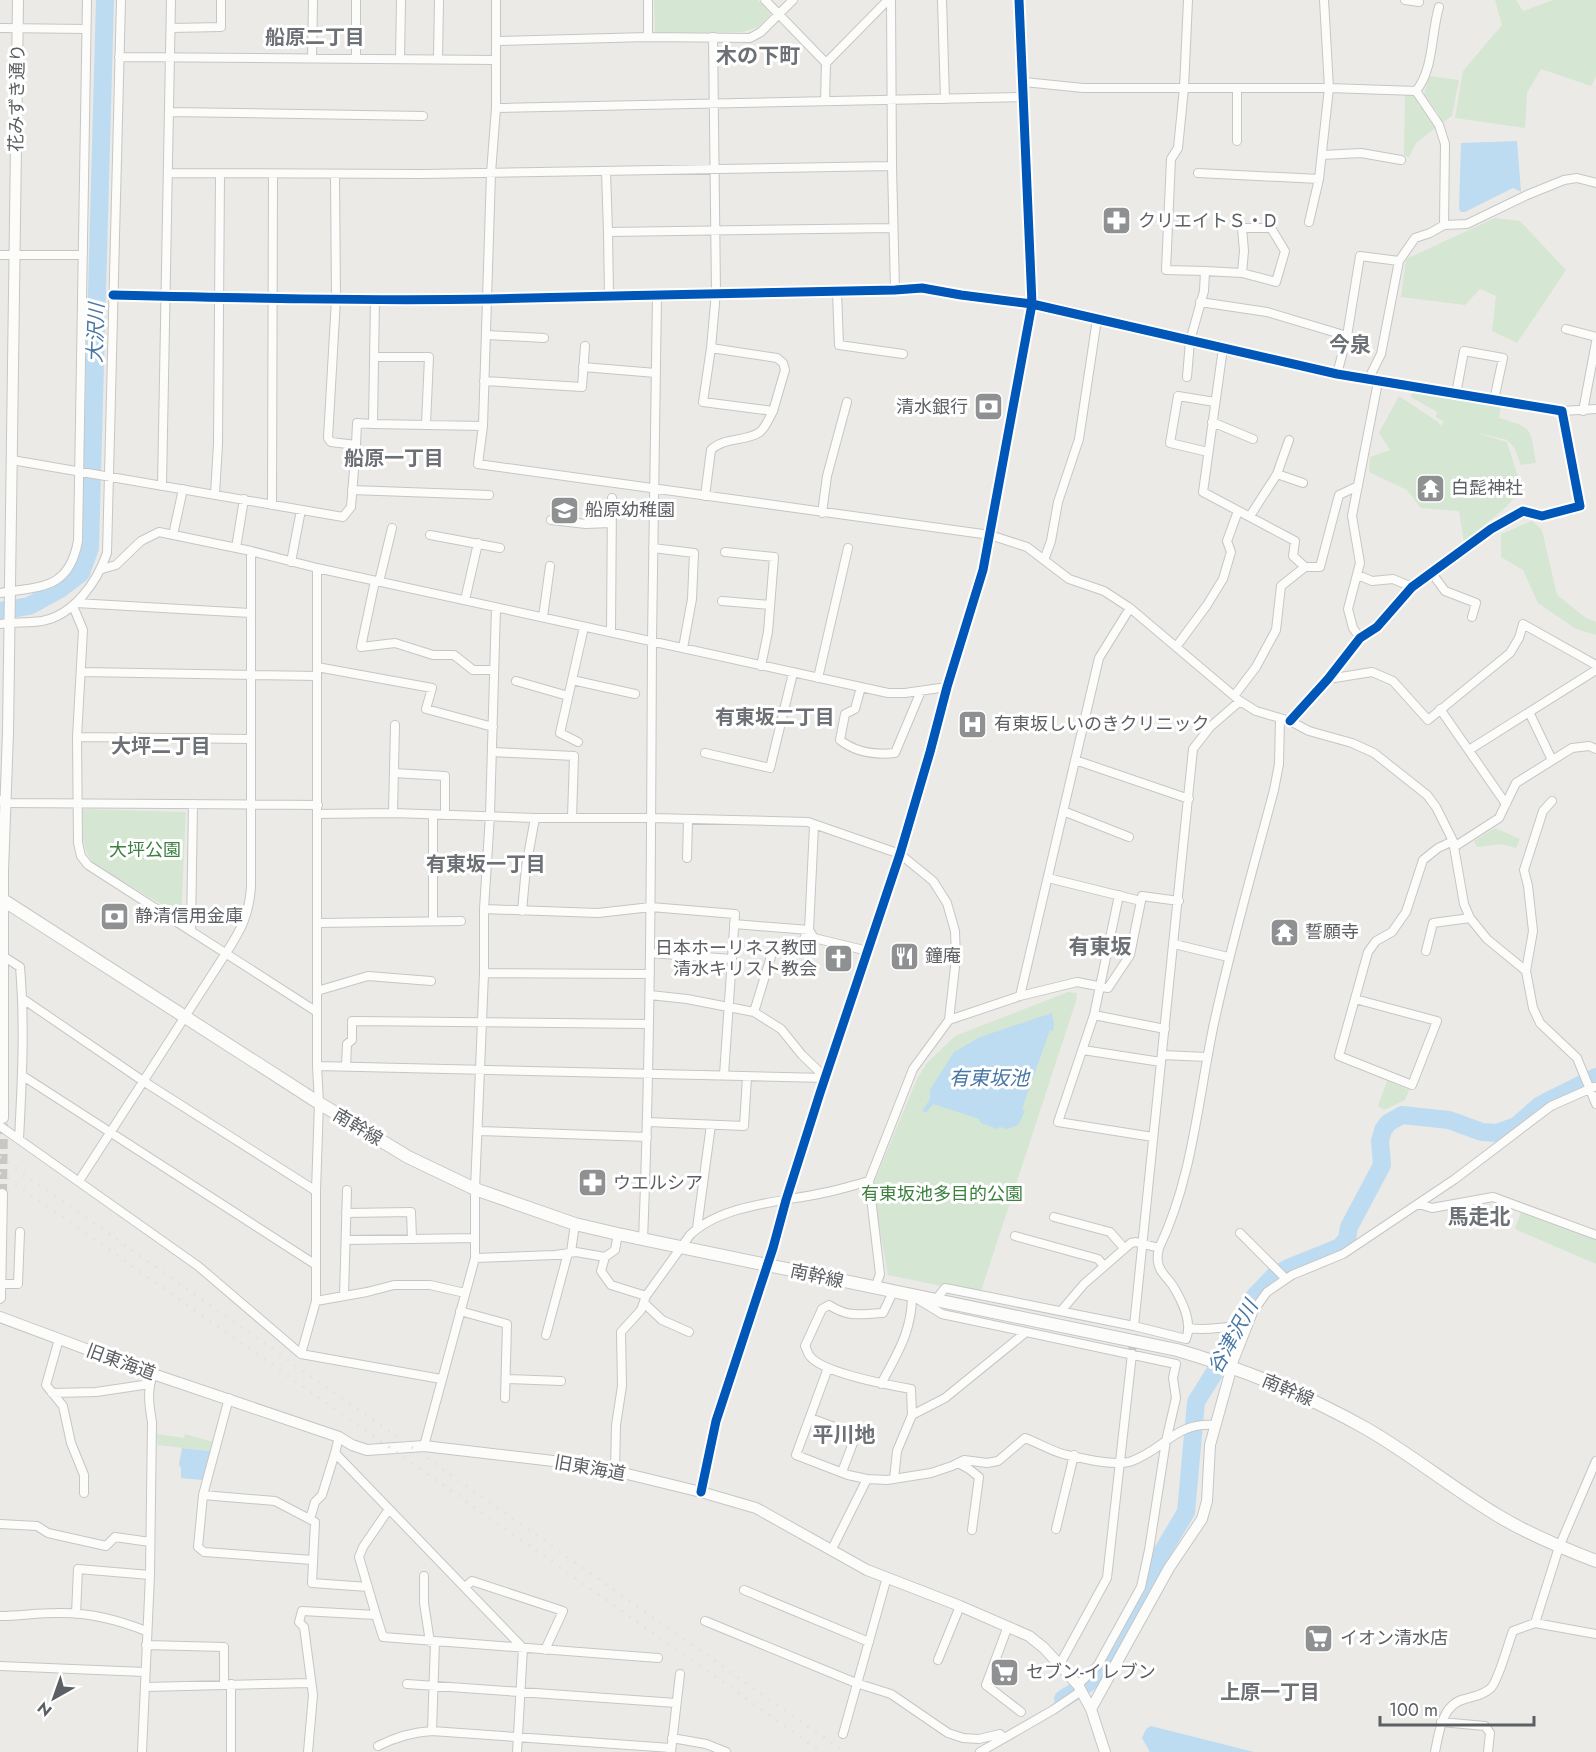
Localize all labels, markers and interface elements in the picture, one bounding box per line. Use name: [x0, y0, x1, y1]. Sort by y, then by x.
district label: 船原二丁目: [265, 23, 365, 52]
district label: 木の下町: [716, 41, 800, 71]
street label: 花みずき通り: [3, 44, 31, 152]
pharmacy icon: クリエイトＳ・D: [1101, 205, 1133, 237]
place label: クリエイトＳ・D: [1138, 208, 1276, 234]
water label: 大沢川: [80, 301, 112, 363]
district label: 今泉: [1329, 330, 1371, 360]
bank icon: 清水銀行: [973, 391, 1005, 423]
place label: 清水銀行: [896, 394, 968, 420]
district label: 船原一丁目: [344, 444, 444, 473]
temple icon: 白髭神社: [1414, 472, 1446, 504]
place label: 白髭神社: [1451, 475, 1523, 501]
school or university icon: 船原幼稚園: [548, 494, 580, 526]
place label: 船原幼稚園: [585, 497, 675, 523]
district label: 有東坂二丁目: [715, 703, 835, 732]
hospital icon: 有東坂しいのきクリニック: [957, 708, 989, 740]
place label: 有東坂しいのきクリニック: [994, 711, 1209, 737]
district label: 大坪二丁目: [111, 732, 211, 761]
park label: 大坪公園: [109, 837, 181, 863]
district label: 有東坂一丁目: [426, 850, 546, 879]
bank icon: 静清信用金庫: [98, 900, 130, 932]
place label: 静清信用金庫: [135, 903, 243, 929]
temple icon: 誓願寺: [1268, 916, 1300, 948]
place label: 誓願寺: [1305, 919, 1359, 945]
district label: 有東坂: [1069, 932, 1132, 962]
place label: 日本ホーリネス教団 清水キリスト教会: [655, 935, 817, 982]
restaurant icon: 鐘庵: [888, 940, 920, 972]
church icon: 日本ホーリネス教団 清水キリスト教会: [822, 942, 854, 974]
place label: 鐘庵: [925, 943, 961, 969]
water label: 有東坂池: [949, 1064, 1031, 1093]
street label: 南幹線: [328, 1102, 388, 1152]
pharmacy icon: ウエルシア: [576, 1167, 608, 1199]
place label: ウエルシア: [613, 1170, 703, 1196]
park label: 有東坂池多目的公園: [861, 1181, 1023, 1207]
district label: 馬走北: [1448, 1202, 1511, 1232]
street label: 南幹線: [788, 1258, 846, 1294]
water label: 谷津沢川: [1201, 1293, 1266, 1379]
street label: 旧東海道: [83, 1337, 159, 1387]
street label: 南幹線: [1258, 1367, 1318, 1413]
district label: 平川地: [813, 1420, 876, 1450]
street label: 旧東海道: [552, 1449, 628, 1487]
supermarket icon: イオン清水店: [1303, 1622, 1335, 1654]
place label: イオン清水店: [1340, 1625, 1448, 1651]
supermarket icon: セブン-イレブン: [989, 1656, 1021, 1688]
place label: セブン-イレブン: [1026, 1659, 1156, 1685]
north arrow: [24, 1668, 84, 1728]
district label: 上原一丁目: [1220, 1678, 1320, 1707]
scale bar: [1380, 1689, 1534, 1727]
text: N: [32, 1696, 57, 1722]
text: 100 m: [1389, 1697, 1438, 1723]

